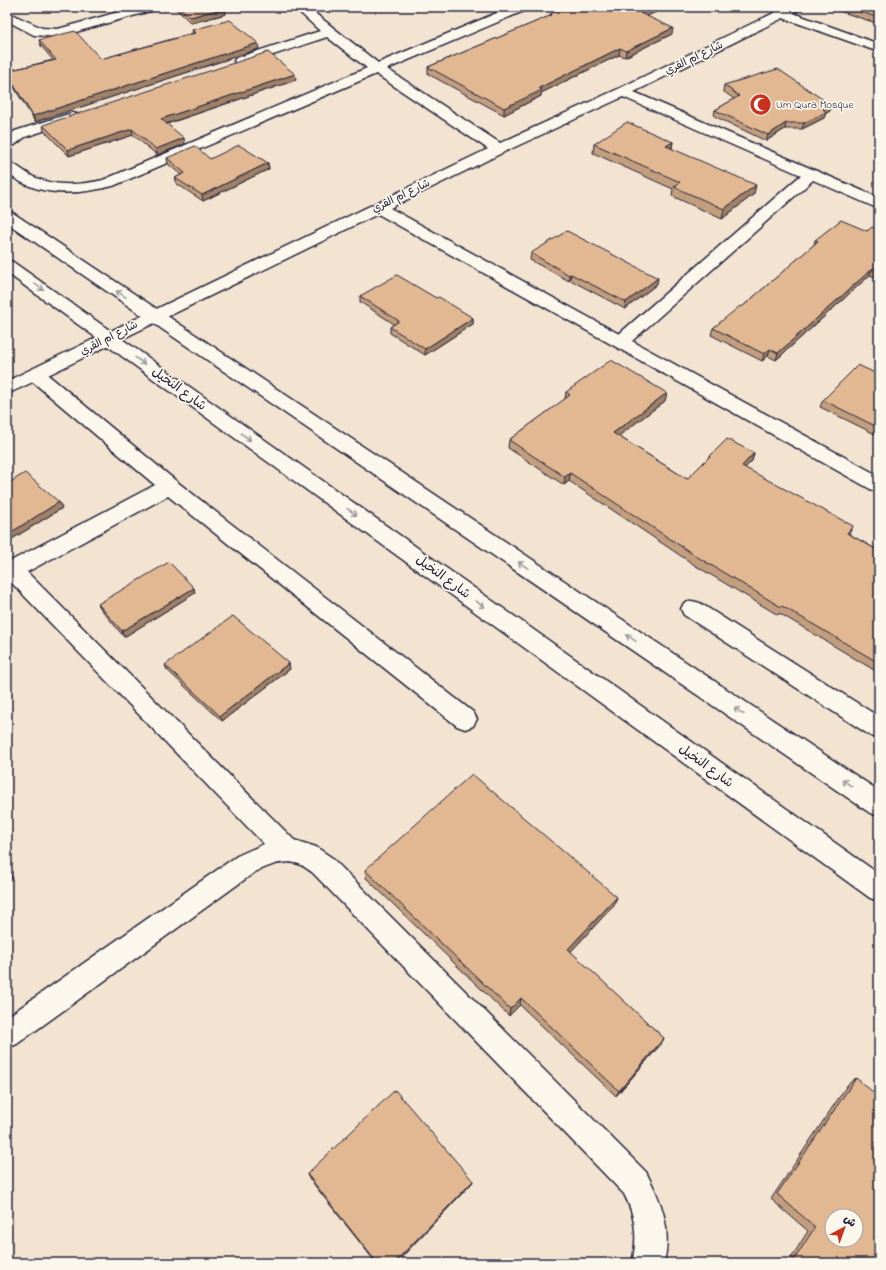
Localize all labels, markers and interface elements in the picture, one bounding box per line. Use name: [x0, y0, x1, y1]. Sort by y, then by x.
street label: شارع ام القري: [662, 37, 726, 79]
mosque icon: Um Qura Mosque: [747, 92, 773, 118]
place label: Um Qura Mosque: [776, 97, 854, 113]
street label: شارع ام القري: [369, 175, 433, 217]
one-way arrow: [33, 283, 44, 292]
one-way arrow: [116, 290, 127, 298]
street label: شارع ام القري: [77, 317, 141, 359]
one-way arrow: [135, 357, 146, 365]
street label: شارع النخيل: [148, 363, 210, 415]
one-way arrow: [240, 433, 251, 441]
one-way arrow: [346, 508, 357, 516]
street label: شارع النخيل: [412, 551, 474, 603]
one-way arrow: [518, 561, 529, 569]
one-way arrow: [475, 600, 486, 608]
one-way arrow: [626, 634, 637, 642]
one-way arrow: [733, 706, 745, 714]
street label: شارع النخيل: [675, 740, 737, 792]
one-way arrow: [841, 779, 852, 787]
north arrow: [824, 1208, 864, 1248]
text: ش: [840, 1211, 860, 1231]

